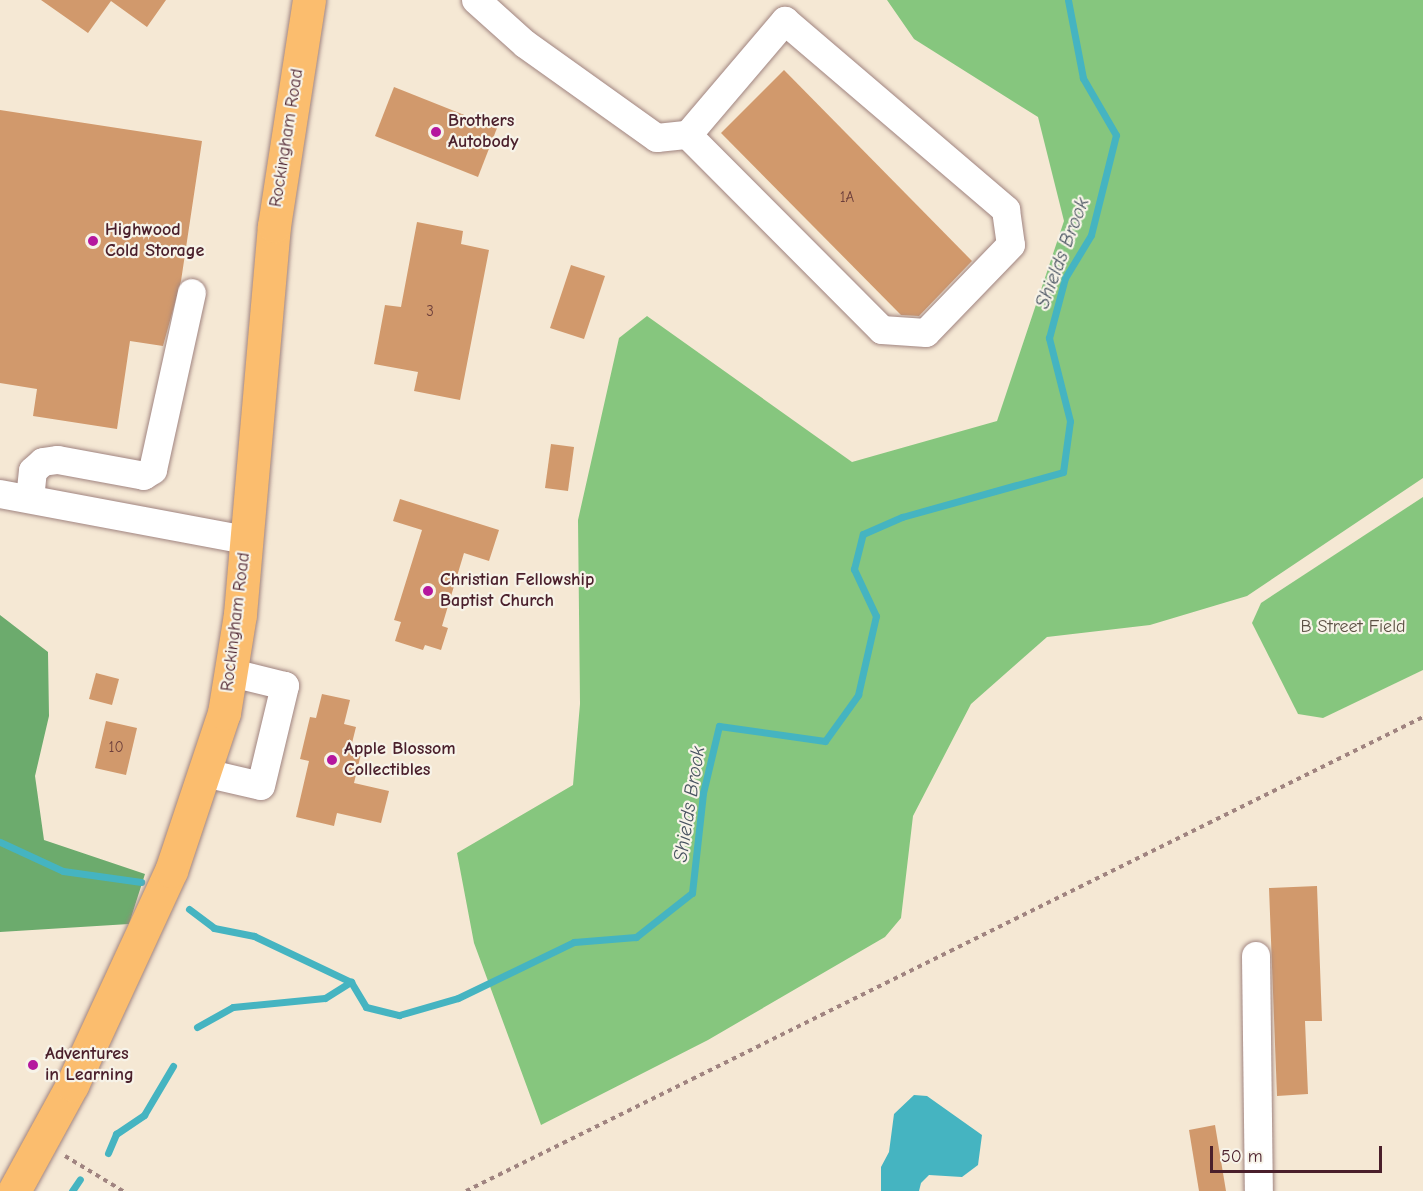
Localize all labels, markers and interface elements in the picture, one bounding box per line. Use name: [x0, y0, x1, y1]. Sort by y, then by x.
street label: Rockingham Road: [265, 67, 309, 209]
place label: Brothers Autobody: [448, 111, 518, 154]
marker: Brothers Autobody: [429, 125, 443, 139]
house number: 1A: [840, 189, 854, 207]
water label: Shields Brook: [1030, 194, 1094, 312]
place label: Highwood Cold Storage: [105, 220, 204, 262]
marker: Highwood Cold Storage: [86, 234, 100, 248]
house number: 3: [426, 303, 434, 321]
street label: Rockingham Road: [217, 551, 255, 693]
place label: Christian Fellowship Baptist Church: [440, 570, 594, 612]
marker: Christian Fellowship Baptist Church: [421, 584, 435, 598]
park label: B Street Field: [1300, 616, 1406, 638]
house number: 10: [108, 739, 124, 757]
place label: Apple Blossom Collectibles: [344, 739, 456, 782]
water label: Shields Brook: [668, 744, 710, 864]
marker: Apple Blossom Collectibles: [325, 753, 339, 767]
place label: Adventures in Learning: [45, 1044, 134, 1086]
marker: Adventures in Learning: [26, 1058, 40, 1072]
scale bar: [1213, 1134, 1386, 1172]
text: 50 m: [1221, 1146, 1263, 1167]

